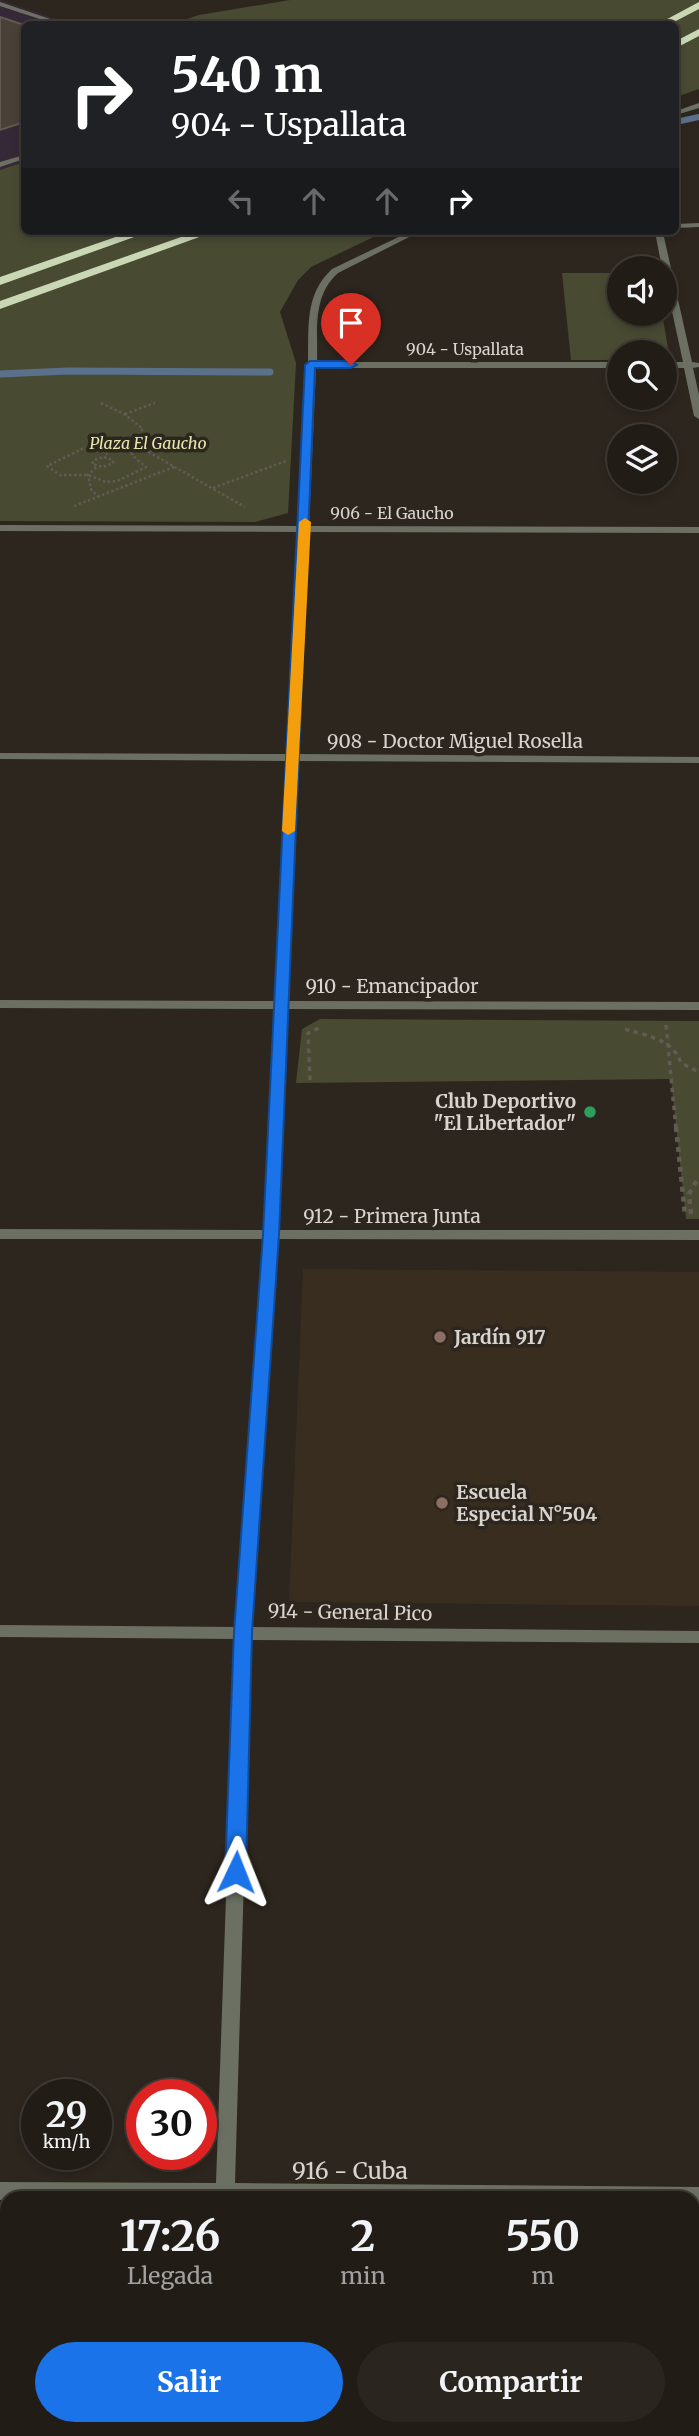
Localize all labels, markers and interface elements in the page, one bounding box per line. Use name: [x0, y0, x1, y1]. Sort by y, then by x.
text: 540 m: [171, 44, 323, 105]
icon: right: [56, 49, 147, 140]
text: 904 - Uspallata: [171, 105, 407, 145]
icon: left: [222, 182, 260, 220]
icon: ahead: [295, 182, 333, 220]
icon: ahead: [368, 182, 406, 220]
icon: right: [441, 182, 479, 220]
map controls: [607, 256, 677, 494]
button: sound: [607, 256, 677, 326]
pin: [321, 293, 381, 365]
icon: arrive: [332, 304, 370, 342]
street label: 904 - Uspallata: [406, 339, 524, 359]
button: search: [607, 340, 677, 410]
button: layers: [607, 424, 677, 494]
park label: Plaza El Gaucho: [89, 433, 207, 453]
street label: 906 - El Gaucho: [330, 503, 454, 523]
street label: 908 - Doctor Miguel Rosella: [327, 729, 583, 753]
street label: 910 - Emancipador: [305, 974, 479, 998]
place label: Club Deportivo "El Libertador": [434, 1089, 576, 1135]
marker: Club Deportivo "El Libertador": [582, 1104, 598, 1120]
street label: 912 - Primera Junta: [303, 1204, 481, 1228]
place label: Jardín 917: [453, 1325, 546, 1349]
marker: Jardín 917: [432, 1329, 448, 1345]
place label: Escuela Especial N°504: [456, 1480, 597, 1526]
marker: Escuela Especial N°504: [434, 1495, 450, 1511]
street label: 914 - General Pico: [268, 1599, 432, 1625]
position arrow: [199, 1835, 273, 1909]
speed limit sign: 30: [126, 2079, 217, 2170]
text: 29: [46, 2093, 87, 2137]
text: km/h: [43, 2130, 90, 2153]
street label: 916 - Cuba: [292, 2156, 408, 2185]
text: 17:26: [120, 2210, 220, 2262]
text: 2: [351, 2210, 375, 2262]
text: 550: [505, 2210, 580, 2262]
text: Llegada: [127, 2261, 213, 2290]
text: min: [340, 2261, 386, 2290]
text: m: [531, 2261, 554, 2290]
button: Salir: [35, 2342, 343, 2422]
button: Compartir: [357, 2342, 665, 2422]

